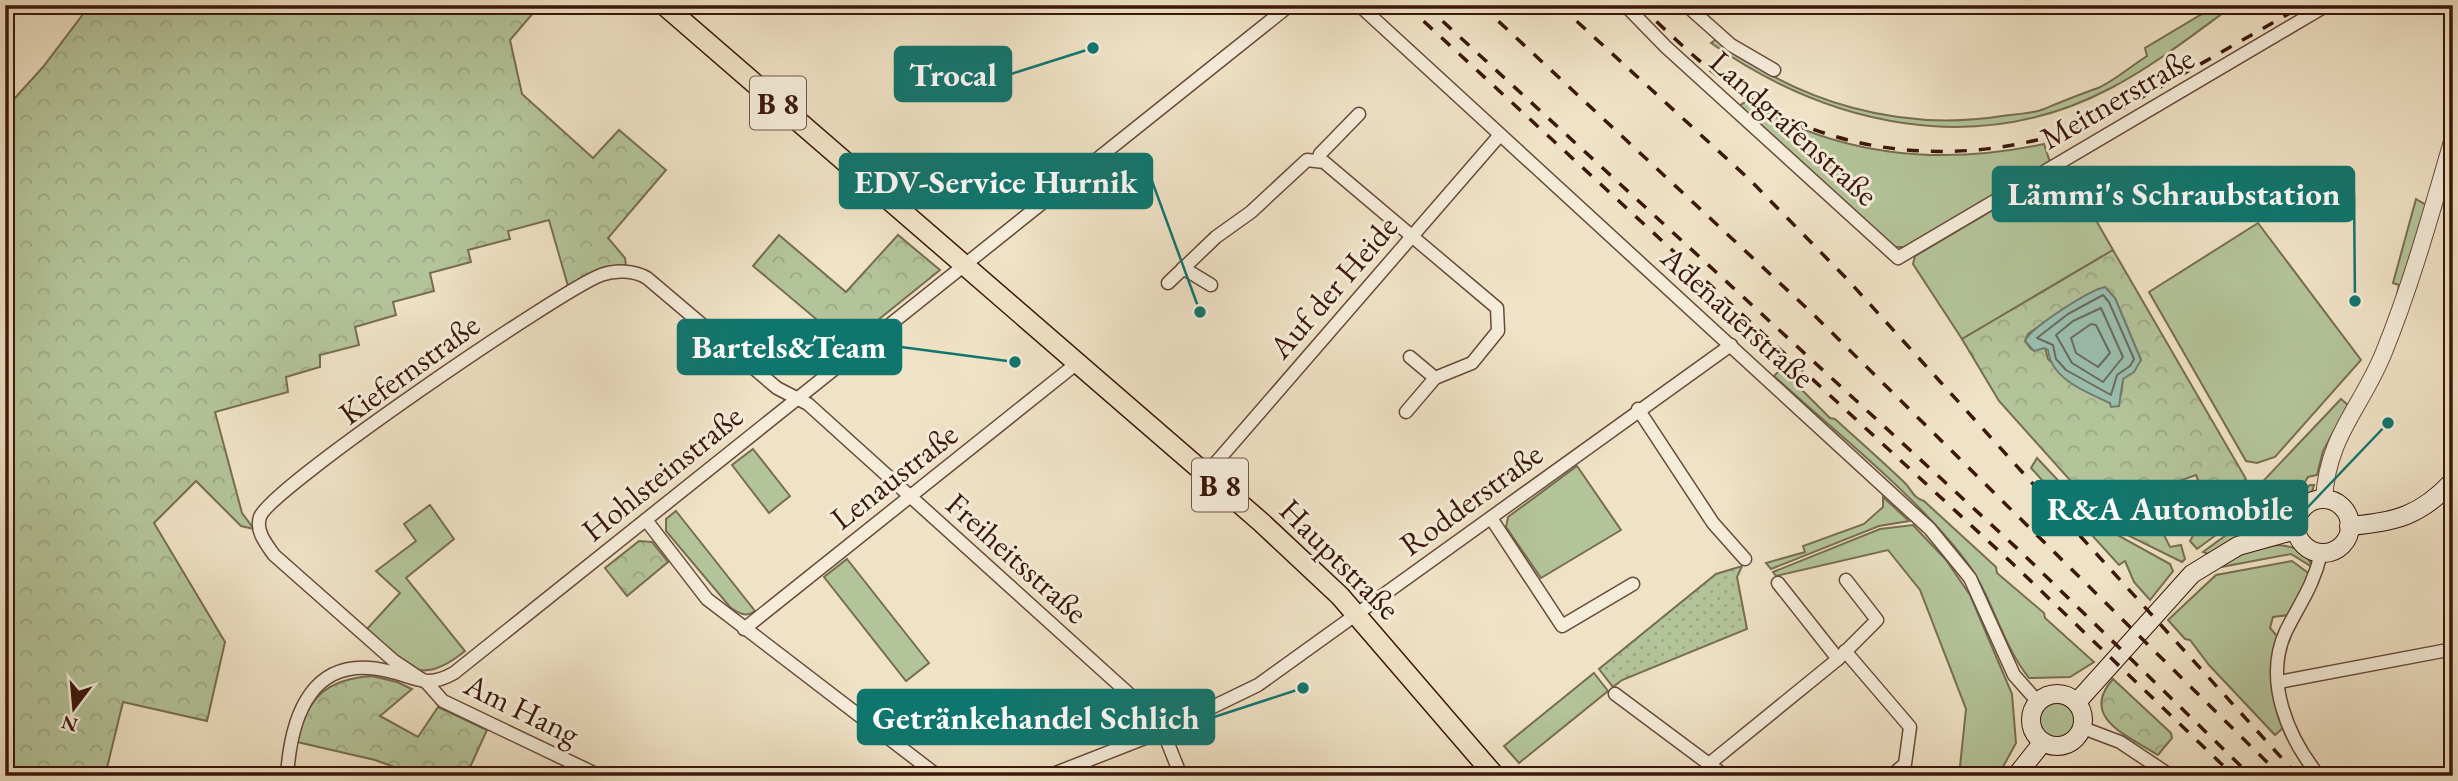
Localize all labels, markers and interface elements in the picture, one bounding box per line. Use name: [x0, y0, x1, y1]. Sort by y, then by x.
street label: Meitnerstraße: [2032, 37, 2202, 159]
street label: Landgrafenstraße: [1701, 41, 1887, 215]
callout: Trocal: [895, 47, 1011, 101]
text: Trocal: [909, 53, 997, 96]
road number: B 8: [750, 76, 806, 130]
callout: EDV-Service Hurnik: [840, 154, 1152, 208]
text: EDV-Service Hurnik: [854, 160, 1139, 203]
callout: Lämmi's Schraubstation: [1993, 167, 2354, 221]
text: Lämmi's Schraubstation: [2007, 172, 2341, 215]
street label: Auf der Heide: [1259, 207, 1407, 368]
street label: Adenauerstraße: [1652, 236, 1824, 397]
street label: Kiefernstraße: [330, 304, 488, 434]
callout: Bartels&Team: [678, 320, 901, 374]
text: Bartels&Team: [692, 325, 887, 368]
street label: Hohlsteinstraße: [573, 395, 751, 551]
street label: Lenaustraße: [822, 413, 966, 539]
street label: Rodderstraße: [1391, 433, 1551, 565]
road number: B 8: [1192, 458, 1248, 512]
callout: R&A Automobile: [2033, 481, 2307, 535]
street label: Freiheitsstraße: [937, 483, 1097, 633]
text: R&A Automobile: [2047, 487, 2293, 530]
street label: Hauptstraße: [1270, 489, 1410, 629]
street label: Am Hang: [457, 663, 587, 755]
north arrow: [38, 672, 108, 742]
callout: Getränkehandel Schlich: [858, 690, 1214, 744]
text: Getränkehandel Schlich: [872, 696, 1200, 739]
text: N: [58, 710, 80, 738]

